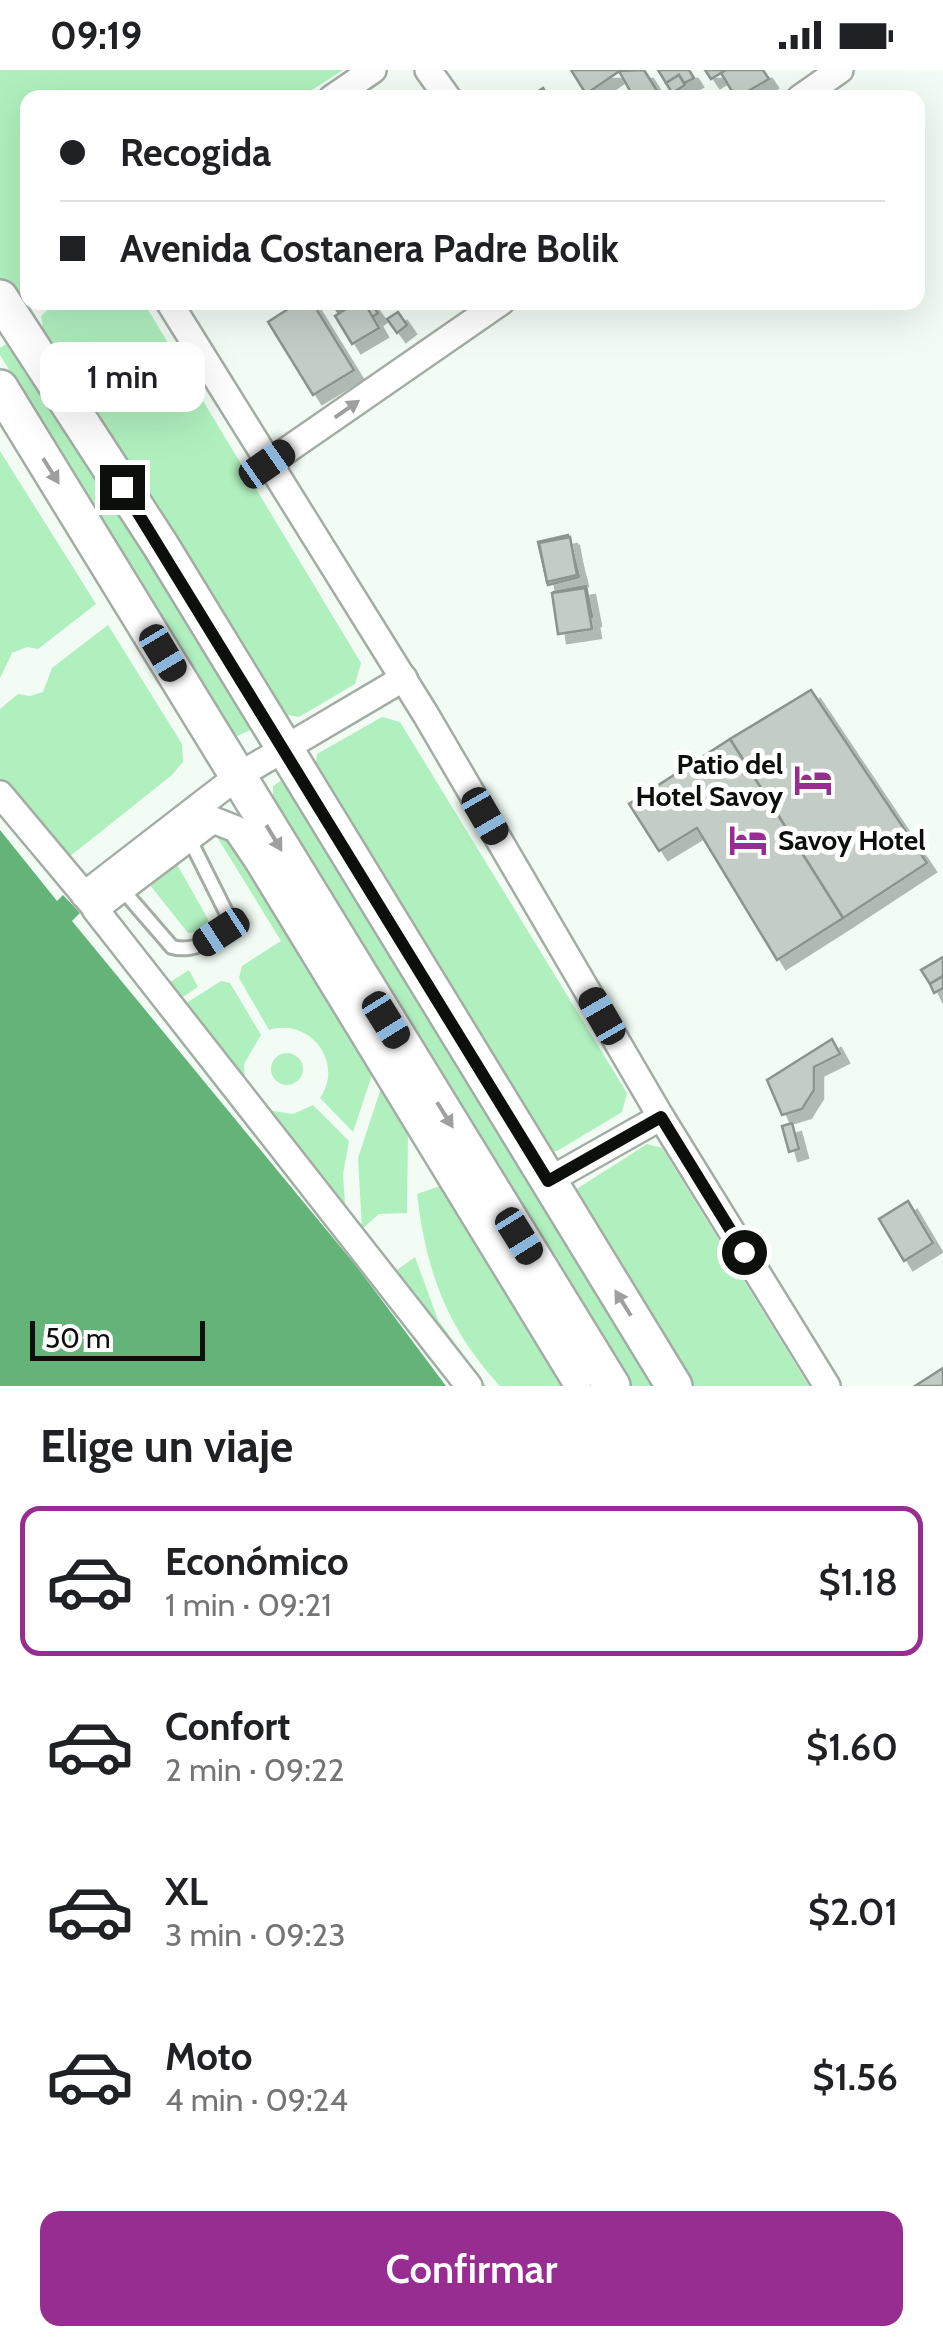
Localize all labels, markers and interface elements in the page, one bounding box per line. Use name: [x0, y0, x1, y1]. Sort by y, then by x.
text: 09:19: [50, 12, 142, 59]
text: Recogida: [120, 129, 271, 176]
text: Avenida Costanera Padre Bolik: [120, 225, 619, 272]
callout: 1 min: [39, 342, 204, 412]
text: 1 min: [87, 357, 158, 396]
one-way arrow: [334, 400, 361, 419]
car: [234, 435, 300, 493]
one-way arrow: [42, 457, 59, 485]
route end: [100, 465, 145, 510]
car: [135, 620, 191, 686]
place label: Patio del Hotel Savoy: [635, 747, 783, 813]
hotel icon: Patio del Hotel Savoy: [792, 759, 834, 801]
car: [457, 783, 513, 849]
hotel icon: Savoy Hotel: [727, 819, 769, 861]
place label: Savoy Hotel: [778, 823, 926, 857]
one-way arrow: [265, 824, 283, 852]
car: [188, 903, 254, 961]
car: [574, 983, 630, 1049]
car: [357, 987, 415, 1053]
one-way arrow: [436, 1101, 453, 1129]
car: [490, 1203, 548, 1269]
route start: [722, 1230, 767, 1275]
one-way arrow: [615, 1289, 632, 1317]
scale bar: [30, 1316, 205, 1360]
text: 50 m: [45, 1321, 111, 1355]
text: Elige un viaje: [40, 1419, 293, 1473]
icon: car: [45, 1536, 135, 1626]
text: Económico: [165, 1538, 349, 1585]
text: $1.18: [818, 1558, 898, 1605]
text: 1 min · 09:21: [165, 1585, 332, 1624]
icon: car: [45, 1701, 135, 1791]
text: Confort: [165, 1703, 290, 1750]
text: $1.60: [806, 1723, 898, 1770]
text: 2 min · 09:22: [165, 1750, 344, 1789]
icon: car: [45, 1866, 135, 1956]
text: XL: [165, 1868, 208, 1915]
text: $2.01: [808, 1888, 898, 1935]
text: 3 min · 09:23: [165, 1915, 346, 1954]
icon: car: [45, 2031, 135, 2121]
text: Moto: [165, 2033, 252, 2080]
text: $1.56: [812, 2053, 898, 2100]
text: 4 min · 09:24: [165, 2080, 348, 2119]
button: Confirmar: [40, 2211, 903, 2326]

